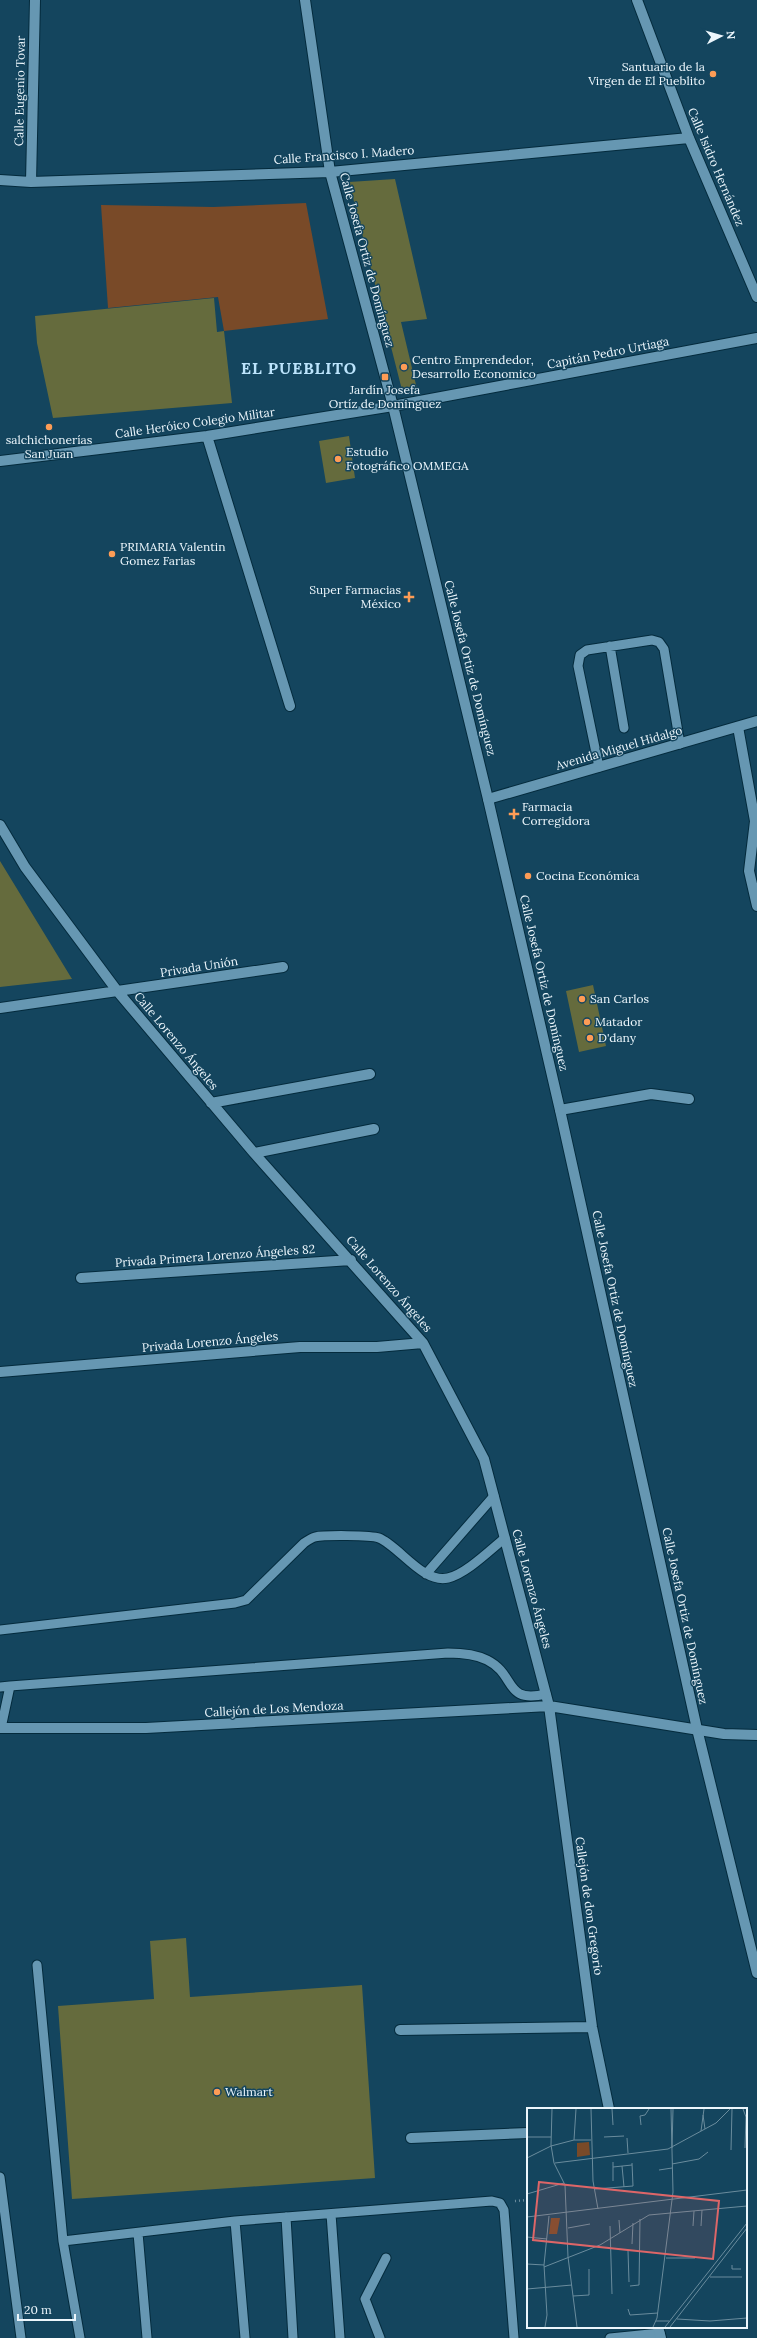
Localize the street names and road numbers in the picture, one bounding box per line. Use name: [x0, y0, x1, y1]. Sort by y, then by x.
street label: Calle Eugenio Tovar: [11, 35, 28, 146]
street label: Calle Isidro Hernández: [685, 105, 748, 228]
street label: Calle Francisco I. Madero: [273, 142, 415, 167]
street label: Calle Josefa Ortiz de Domínguez: [337, 171, 398, 349]
street label: Capitán Pedro Urtiaga: [546, 333, 670, 372]
street label: Calle Heróico Colegio Militar: [114, 404, 277, 441]
street label: Calle Josefa Ortiz de Domínguez: [441, 579, 500, 757]
street label: Avenida Miguel Hidalgo: [553, 722, 684, 773]
street label: Calle Josefa Ortiz de Domínguez: [517, 893, 572, 1072]
street label: Privada Unión: [159, 953, 239, 980]
street label: Calle Lorenzo Ángeles: [131, 989, 222, 1093]
street label: Calle Josefa Ortiz de Domínguez: [589, 1209, 642, 1389]
street label: Calle Lorenzo Ángeles: [343, 1232, 436, 1335]
street label: Privada Primera Lorenzo Ángeles 82: [114, 1241, 316, 1270]
street label: Privada Lorenzo Ángeles: [141, 1328, 279, 1355]
street label: Calle Josefa Ortiz de Domínguez: [659, 1526, 712, 1706]
street label: Calle Lorenzo Ángeles: [509, 1527, 556, 1651]
street label: Callejón de Los Mendoza: [204, 1697, 344, 1720]
street label: Callejón de don Gregorio: [572, 1836, 607, 1976]

